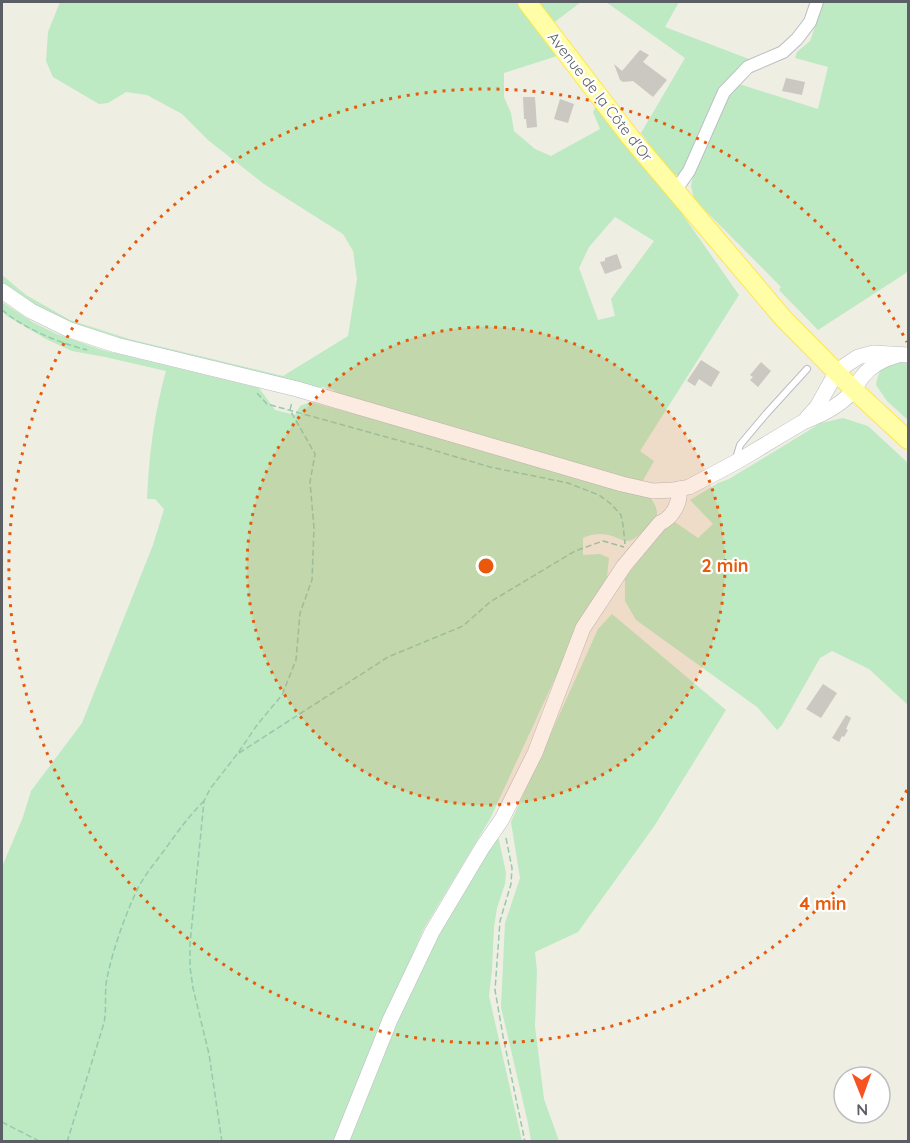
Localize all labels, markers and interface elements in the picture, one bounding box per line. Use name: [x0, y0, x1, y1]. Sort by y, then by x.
street label: Avenue de la Côte d'Or: [544, 28, 657, 166]
text: 2 min: [702, 554, 748, 577]
centre of rings: [476, 556, 496, 576]
text: 4 min: [799, 892, 847, 915]
north arrow: [832, 1065, 892, 1125]
text: N: [856, 1100, 868, 1120]

